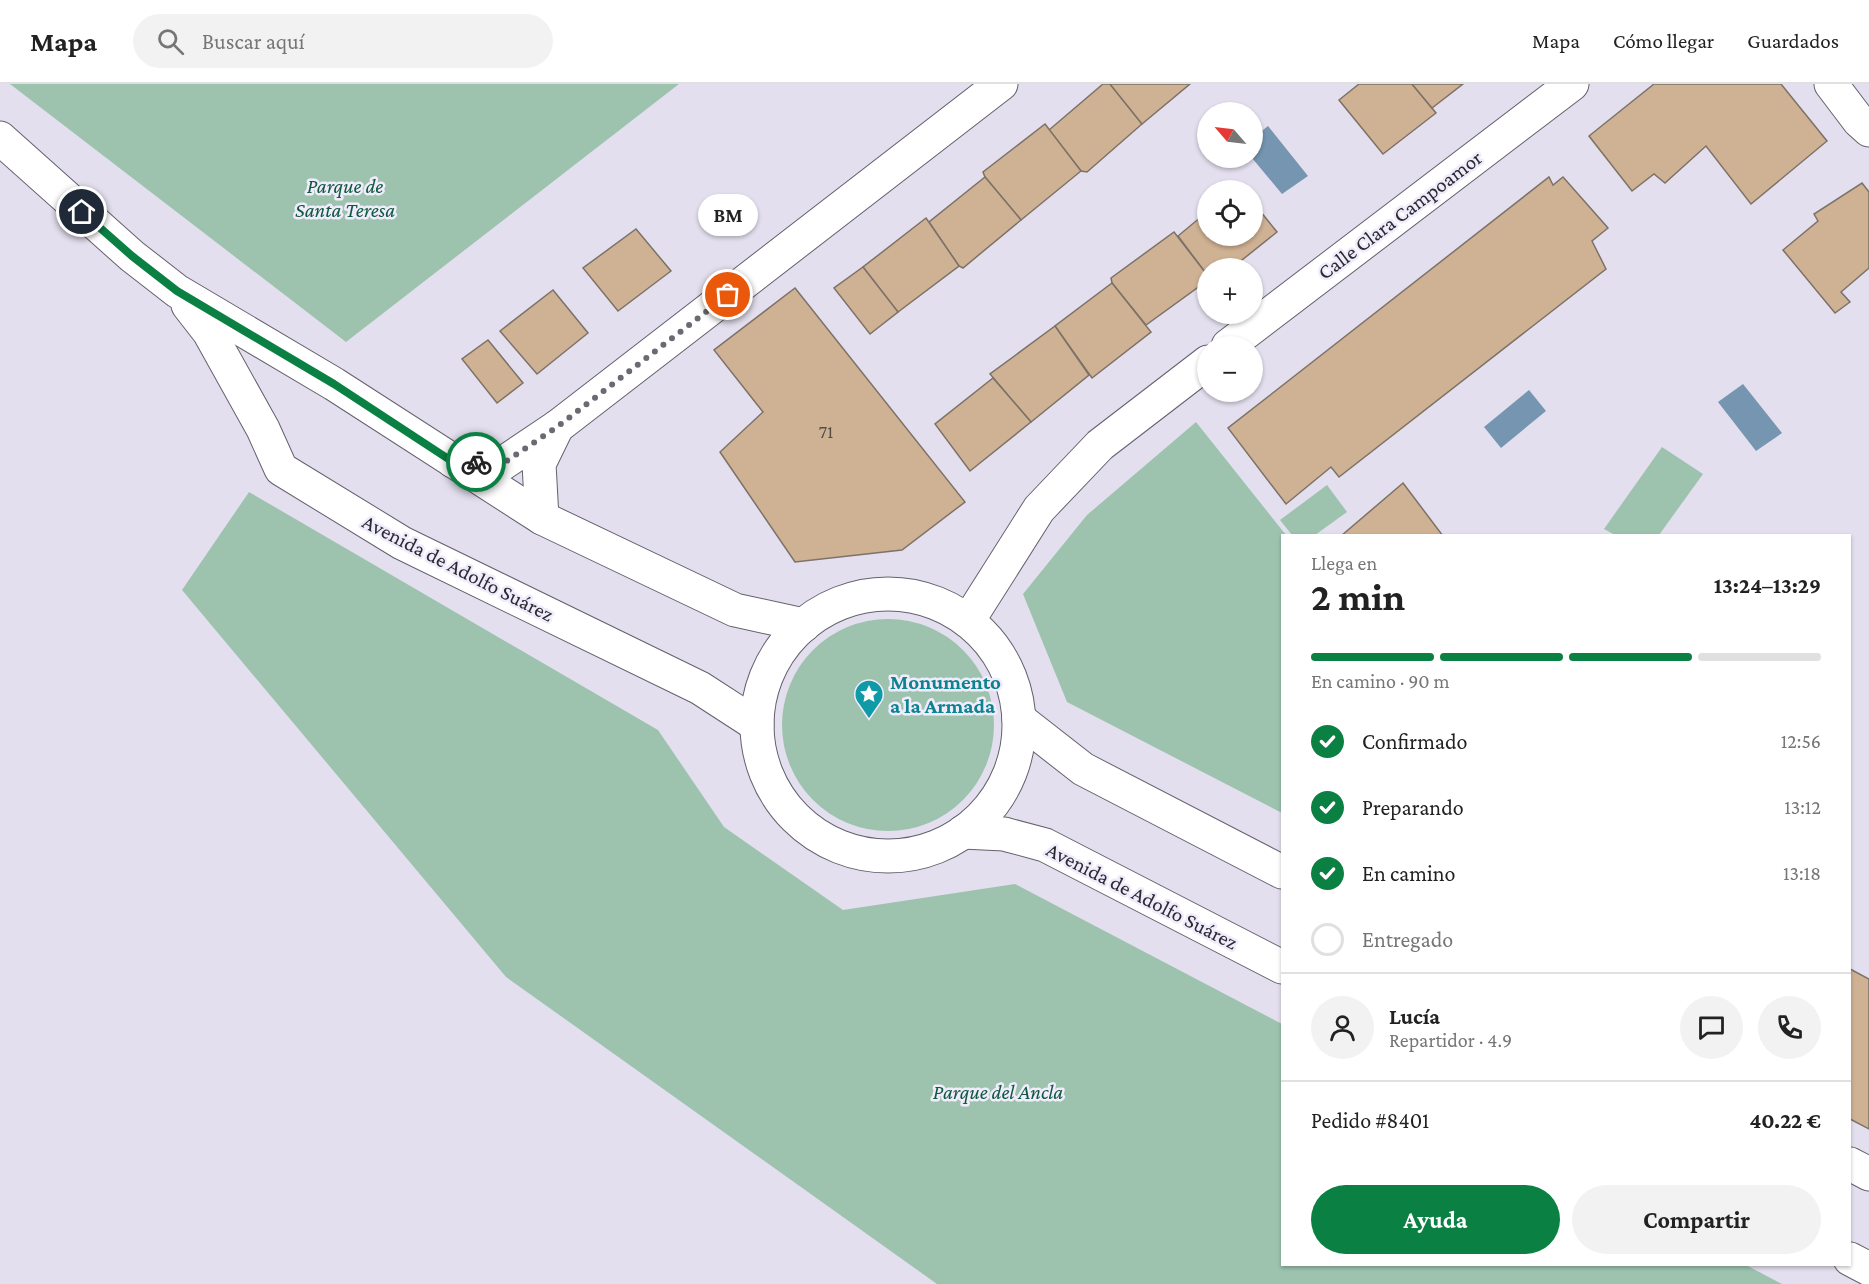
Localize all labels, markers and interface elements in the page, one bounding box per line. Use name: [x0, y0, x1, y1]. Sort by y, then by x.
search box: [133, 14, 553, 68]
icon: search: [154, 25, 187, 58]
text: Mapa: [30, 26, 97, 57]
text: Buscar aquí: [202, 29, 305, 54]
text: Mapa: [1532, 29, 1580, 53]
text: Cómo llegar: [1613, 29, 1714, 53]
text: Guardados: [1747, 29, 1839, 53]
north arrow: [1197, 102, 1263, 168]
map controls: [1197, 102, 1263, 402]
street label: Calle Clara Campoamor: [1313, 145, 1487, 285]
park label: Parque de Santa Teresa: [295, 174, 395, 222]
button: locate: [1197, 180, 1263, 246]
pin: [56, 186, 107, 237]
callout: BM: [698, 193, 758, 235]
icon: home: [65, 195, 98, 228]
text: BM: [713, 204, 743, 226]
button: +: [1197, 258, 1263, 324]
pin: [702, 269, 753, 320]
icon: bag: [711, 278, 744, 311]
button: −: [1197, 336, 1263, 402]
house number: 71: [819, 422, 833, 442]
courier: [446, 432, 506, 492]
icon: bike: [460, 446, 493, 479]
street label: Avenida de Adolfo Suárez: [358, 509, 558, 627]
text: Llega en: [1311, 552, 1377, 574]
text: 13:24–13:29: [1714, 573, 1821, 598]
text: 2 min: [1311, 575, 1405, 618]
place label: Monumento a la Armada: [890, 670, 1001, 718]
text: En camino · 90 m: [1311, 670, 1449, 692]
place icon: Monumento a la Armada: [853, 678, 885, 720]
icon: check: [1311, 725, 1344, 758]
text: Confirmado: [1362, 729, 1468, 754]
text: 12:56: [1781, 730, 1821, 752]
icon: check: [1311, 791, 1344, 824]
text: Preparando: [1362, 795, 1464, 820]
text: 13:12: [1784, 796, 1821, 818]
street label: Avenida de Adolfo Suárez: [1042, 837, 1242, 955]
icon: check: [1311, 857, 1344, 890]
text: En camino: [1362, 861, 1455, 886]
text: 13:18: [1783, 862, 1821, 884]
text: Entregado: [1362, 927, 1453, 952]
button: person: [1311, 996, 1374, 1059]
button: chat: [1680, 996, 1743, 1059]
button: phone: [1758, 996, 1821, 1059]
text: Lucía: [1389, 1004, 1440, 1029]
text: Repartidor · 4.9: [1389, 1029, 1512, 1051]
park label: Parque del Ancla: [933, 1080, 1063, 1104]
text: Pedido #8401: [1311, 1108, 1429, 1133]
text: 40.22 €: [1749, 1108, 1821, 1133]
button: Ayuda: [1311, 1185, 1560, 1254]
button: Compartir: [1572, 1185, 1821, 1254]

